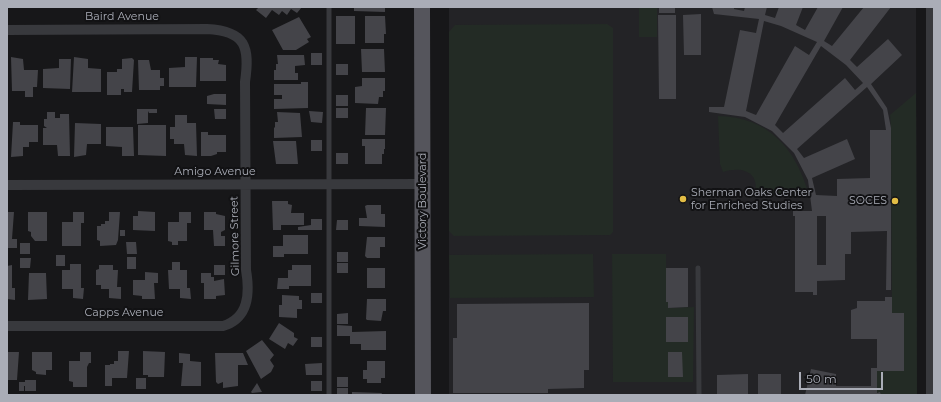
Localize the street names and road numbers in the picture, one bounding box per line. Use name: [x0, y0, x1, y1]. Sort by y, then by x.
street label: Baird Avenue: [85, 10, 159, 24]
street label: Victory Boulevard: [416, 152, 430, 250]
street label: Amigo Avenue: [174, 165, 256, 179]
street label: Gilmore Street: [228, 196, 242, 276]
street label: Capps Avenue: [85, 306, 163, 320]

